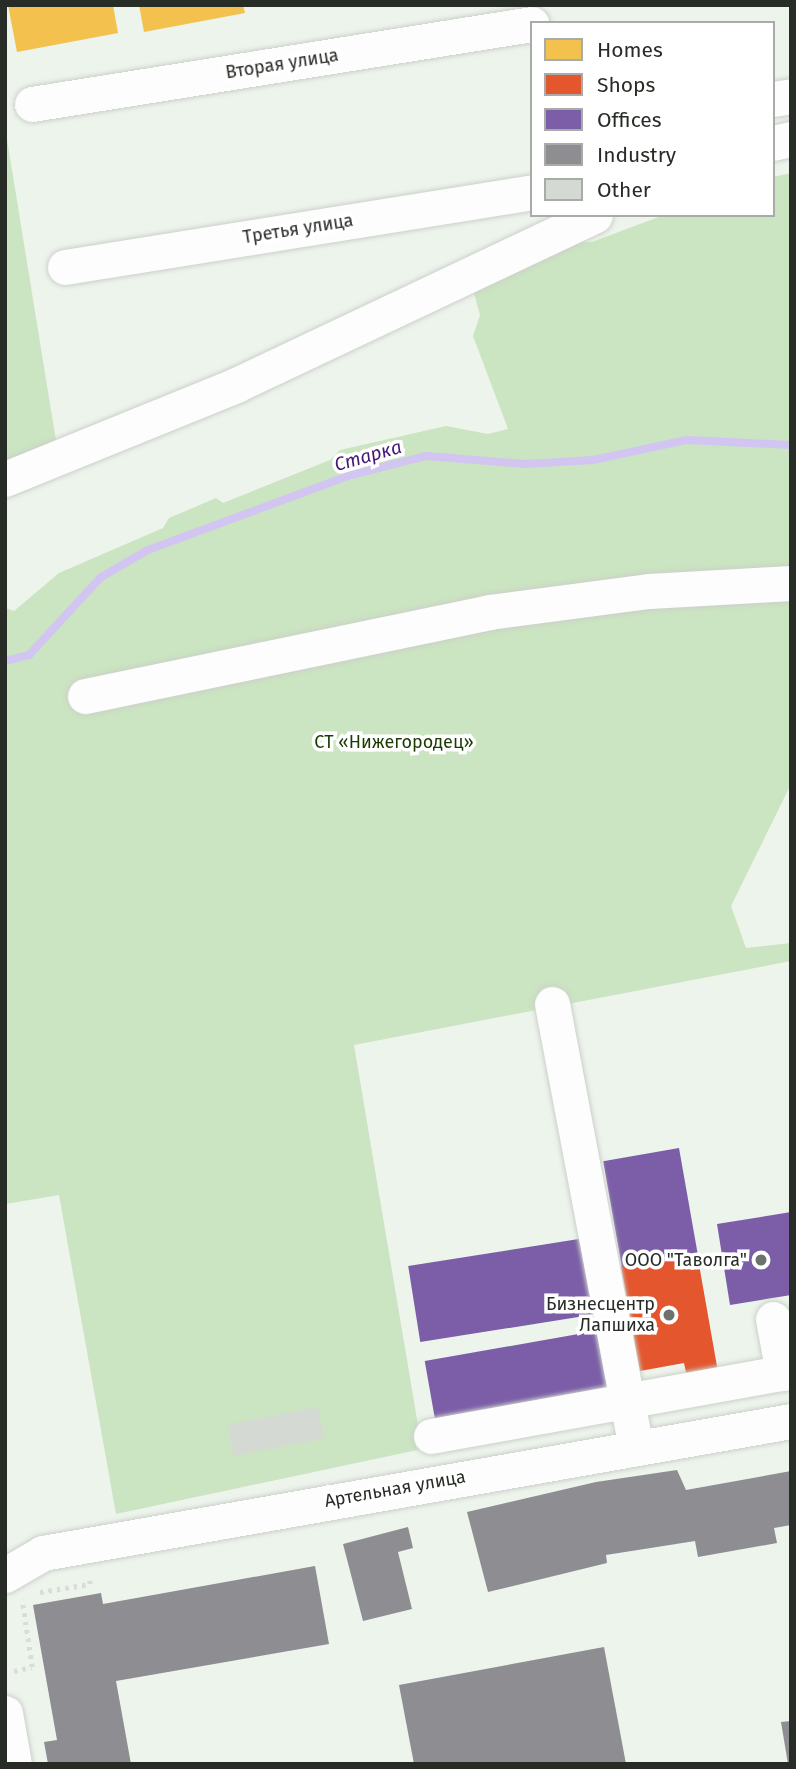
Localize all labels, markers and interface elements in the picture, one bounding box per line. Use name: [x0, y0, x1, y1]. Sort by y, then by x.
legend: [530, 21, 775, 217]
text: Homes: [597, 37, 663, 63]
street label: Вторая улица: [224, 44, 340, 84]
text: Shops: [597, 72, 655, 98]
text: Offices: [597, 107, 662, 133]
text: Industry: [597, 142, 676, 168]
text: Other: [597, 177, 651, 203]
street label: Третья улица: [241, 210, 355, 248]
water label: Старка: [332, 436, 404, 476]
park label: СТ «Нижегородец»: [314, 731, 474, 753]
place label: ООО "Таволга": [625, 1249, 747, 1271]
marker: ООО "Таволга": [753, 1252, 769, 1268]
place label: Бизнесцентр Лапшиха: [546, 1294, 655, 1336]
marker: Бизнесцентр Лапшиха: [661, 1307, 677, 1323]
street label: Артельная улица: [323, 1466, 467, 1512]

